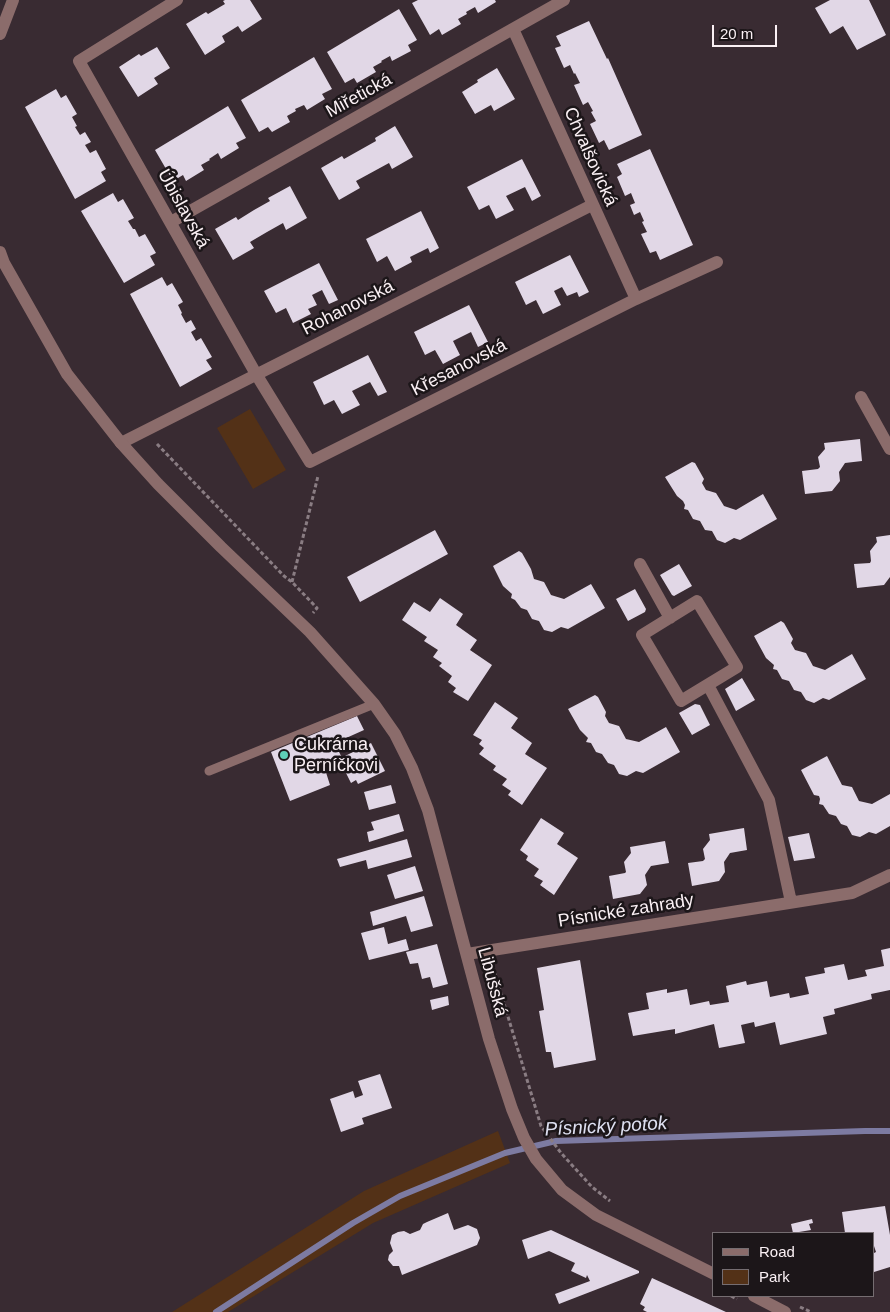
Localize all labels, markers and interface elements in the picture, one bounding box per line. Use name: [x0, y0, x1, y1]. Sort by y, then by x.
scale bar: [715, 15, 780, 47]
text: 20 m: [720, 25, 753, 42]
street label: Miřetická: [322, 69, 396, 123]
street label: Chvalšovická: [559, 104, 621, 210]
street label: Úbislavská: [152, 166, 214, 252]
street label: Rohanovská: [299, 276, 397, 340]
street label: Křesanovská: [408, 335, 510, 401]
place label: Cukrárna Perníčkovi: [294, 734, 378, 776]
marker: Cukrárna Perníčkovi: [278, 749, 290, 761]
street label: Písnické zahrady: [557, 890, 695, 932]
street label: Libušská: [472, 945, 512, 1019]
water label: Písnický potok: [544, 1112, 668, 1142]
legend: [712, 1232, 875, 1297]
text: Road: [759, 1243, 795, 1260]
text: Park: [759, 1268, 790, 1285]

